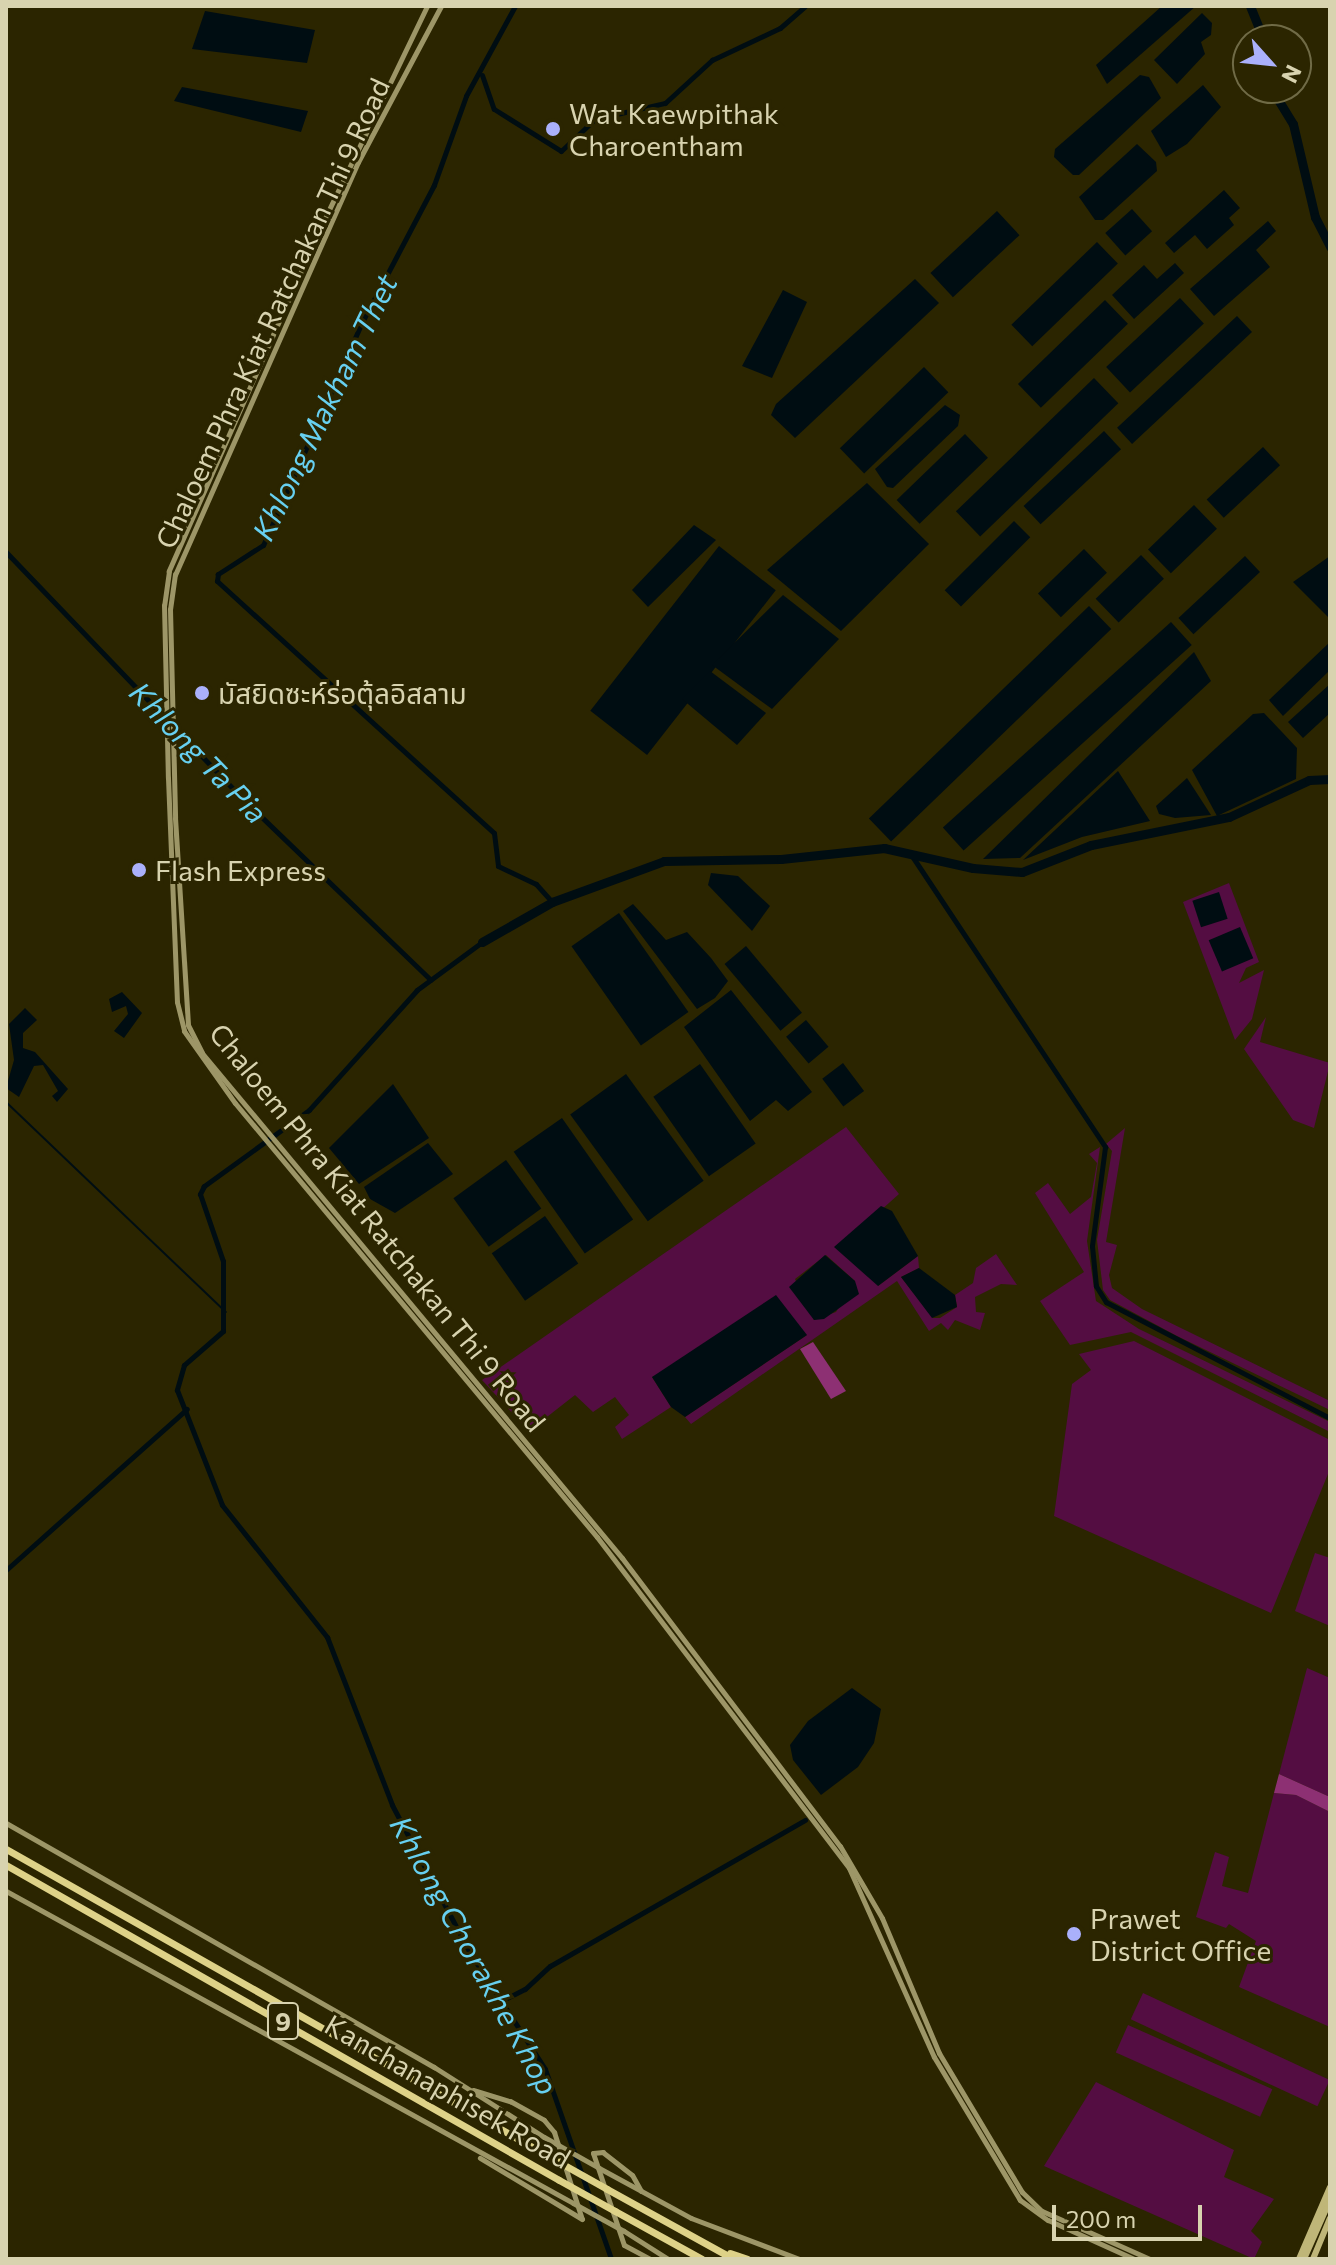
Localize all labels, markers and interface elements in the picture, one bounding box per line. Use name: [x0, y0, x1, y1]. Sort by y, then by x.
north arrow: [1232, 24, 1312, 104]
text: N: [1276, 61, 1308, 88]
street label: Chaloem Phra Kiat Ratchakan Thi 9 Road: [148, 73, 396, 553]
place label: Wat Kaewpithak Charoentham: [569, 96, 779, 162]
marker: Wat Kaewpithak Charoentham: [544, 120, 562, 138]
water label: Khlong Makham Thet: [244, 268, 404, 546]
water label: Khlong Ta Pia: [123, 674, 275, 830]
place label: มัสยิดซะห์ร่อตุ้ลอิสลาม: [218, 676, 467, 710]
marker: มัสยิดซะห์ร่อตุ้ลอิสลาม: [193, 684, 211, 702]
place label: Flash Express: [155, 853, 326, 887]
marker: Flash Express: [130, 861, 148, 879]
street label: Chaloem Phra Kiat Ratchakan Thi 9 Road: [203, 1016, 553, 1438]
water label: Khlong Chorakhe Khop: [383, 1809, 567, 2101]
place label: Prawet District Office: [1090, 1901, 1271, 1967]
marker: Prawet District Office: [1065, 1925, 1083, 1943]
road number: 9: [265, 1999, 301, 2043]
street label: Kanchanaphisek Road: [319, 2007, 577, 2175]
scale bar: [1056, 2189, 1206, 2239]
text: 200 m: [1066, 2204, 1136, 2233]

